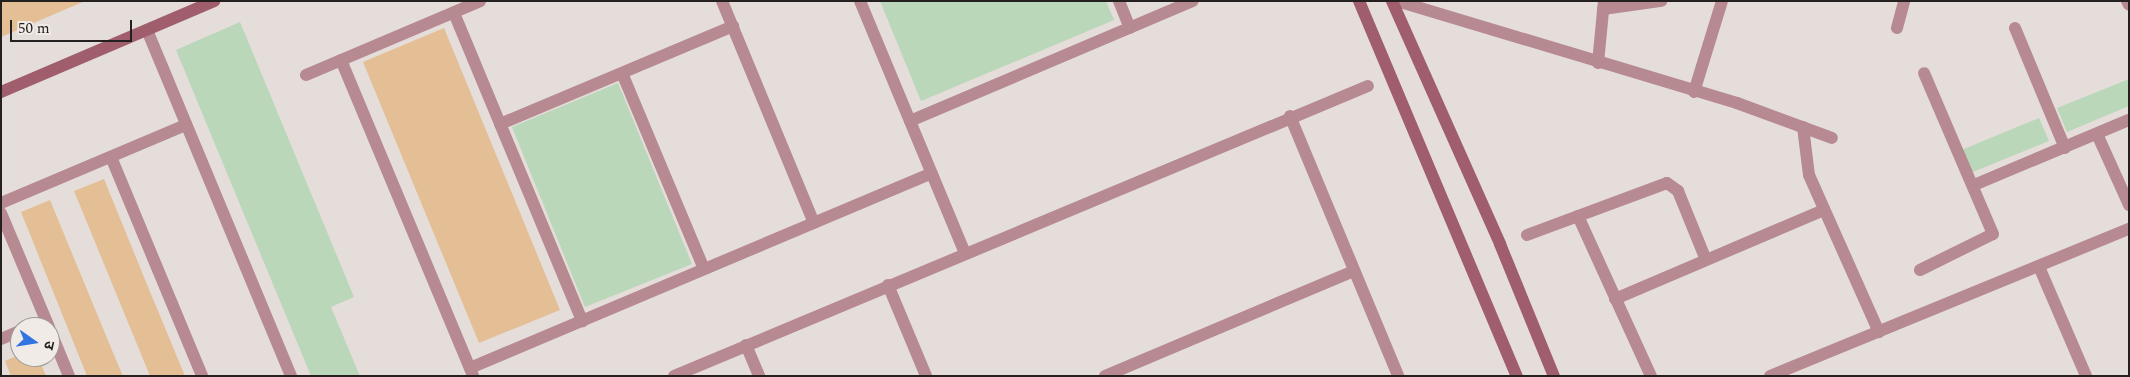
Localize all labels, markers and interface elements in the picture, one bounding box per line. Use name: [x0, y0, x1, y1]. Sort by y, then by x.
scale bar: [12, 10, 135, 42]
text: 50 m: [18, 17, 50, 40]
north arrow: [10, 317, 60, 367]
text: उ: [38, 339, 60, 352]

